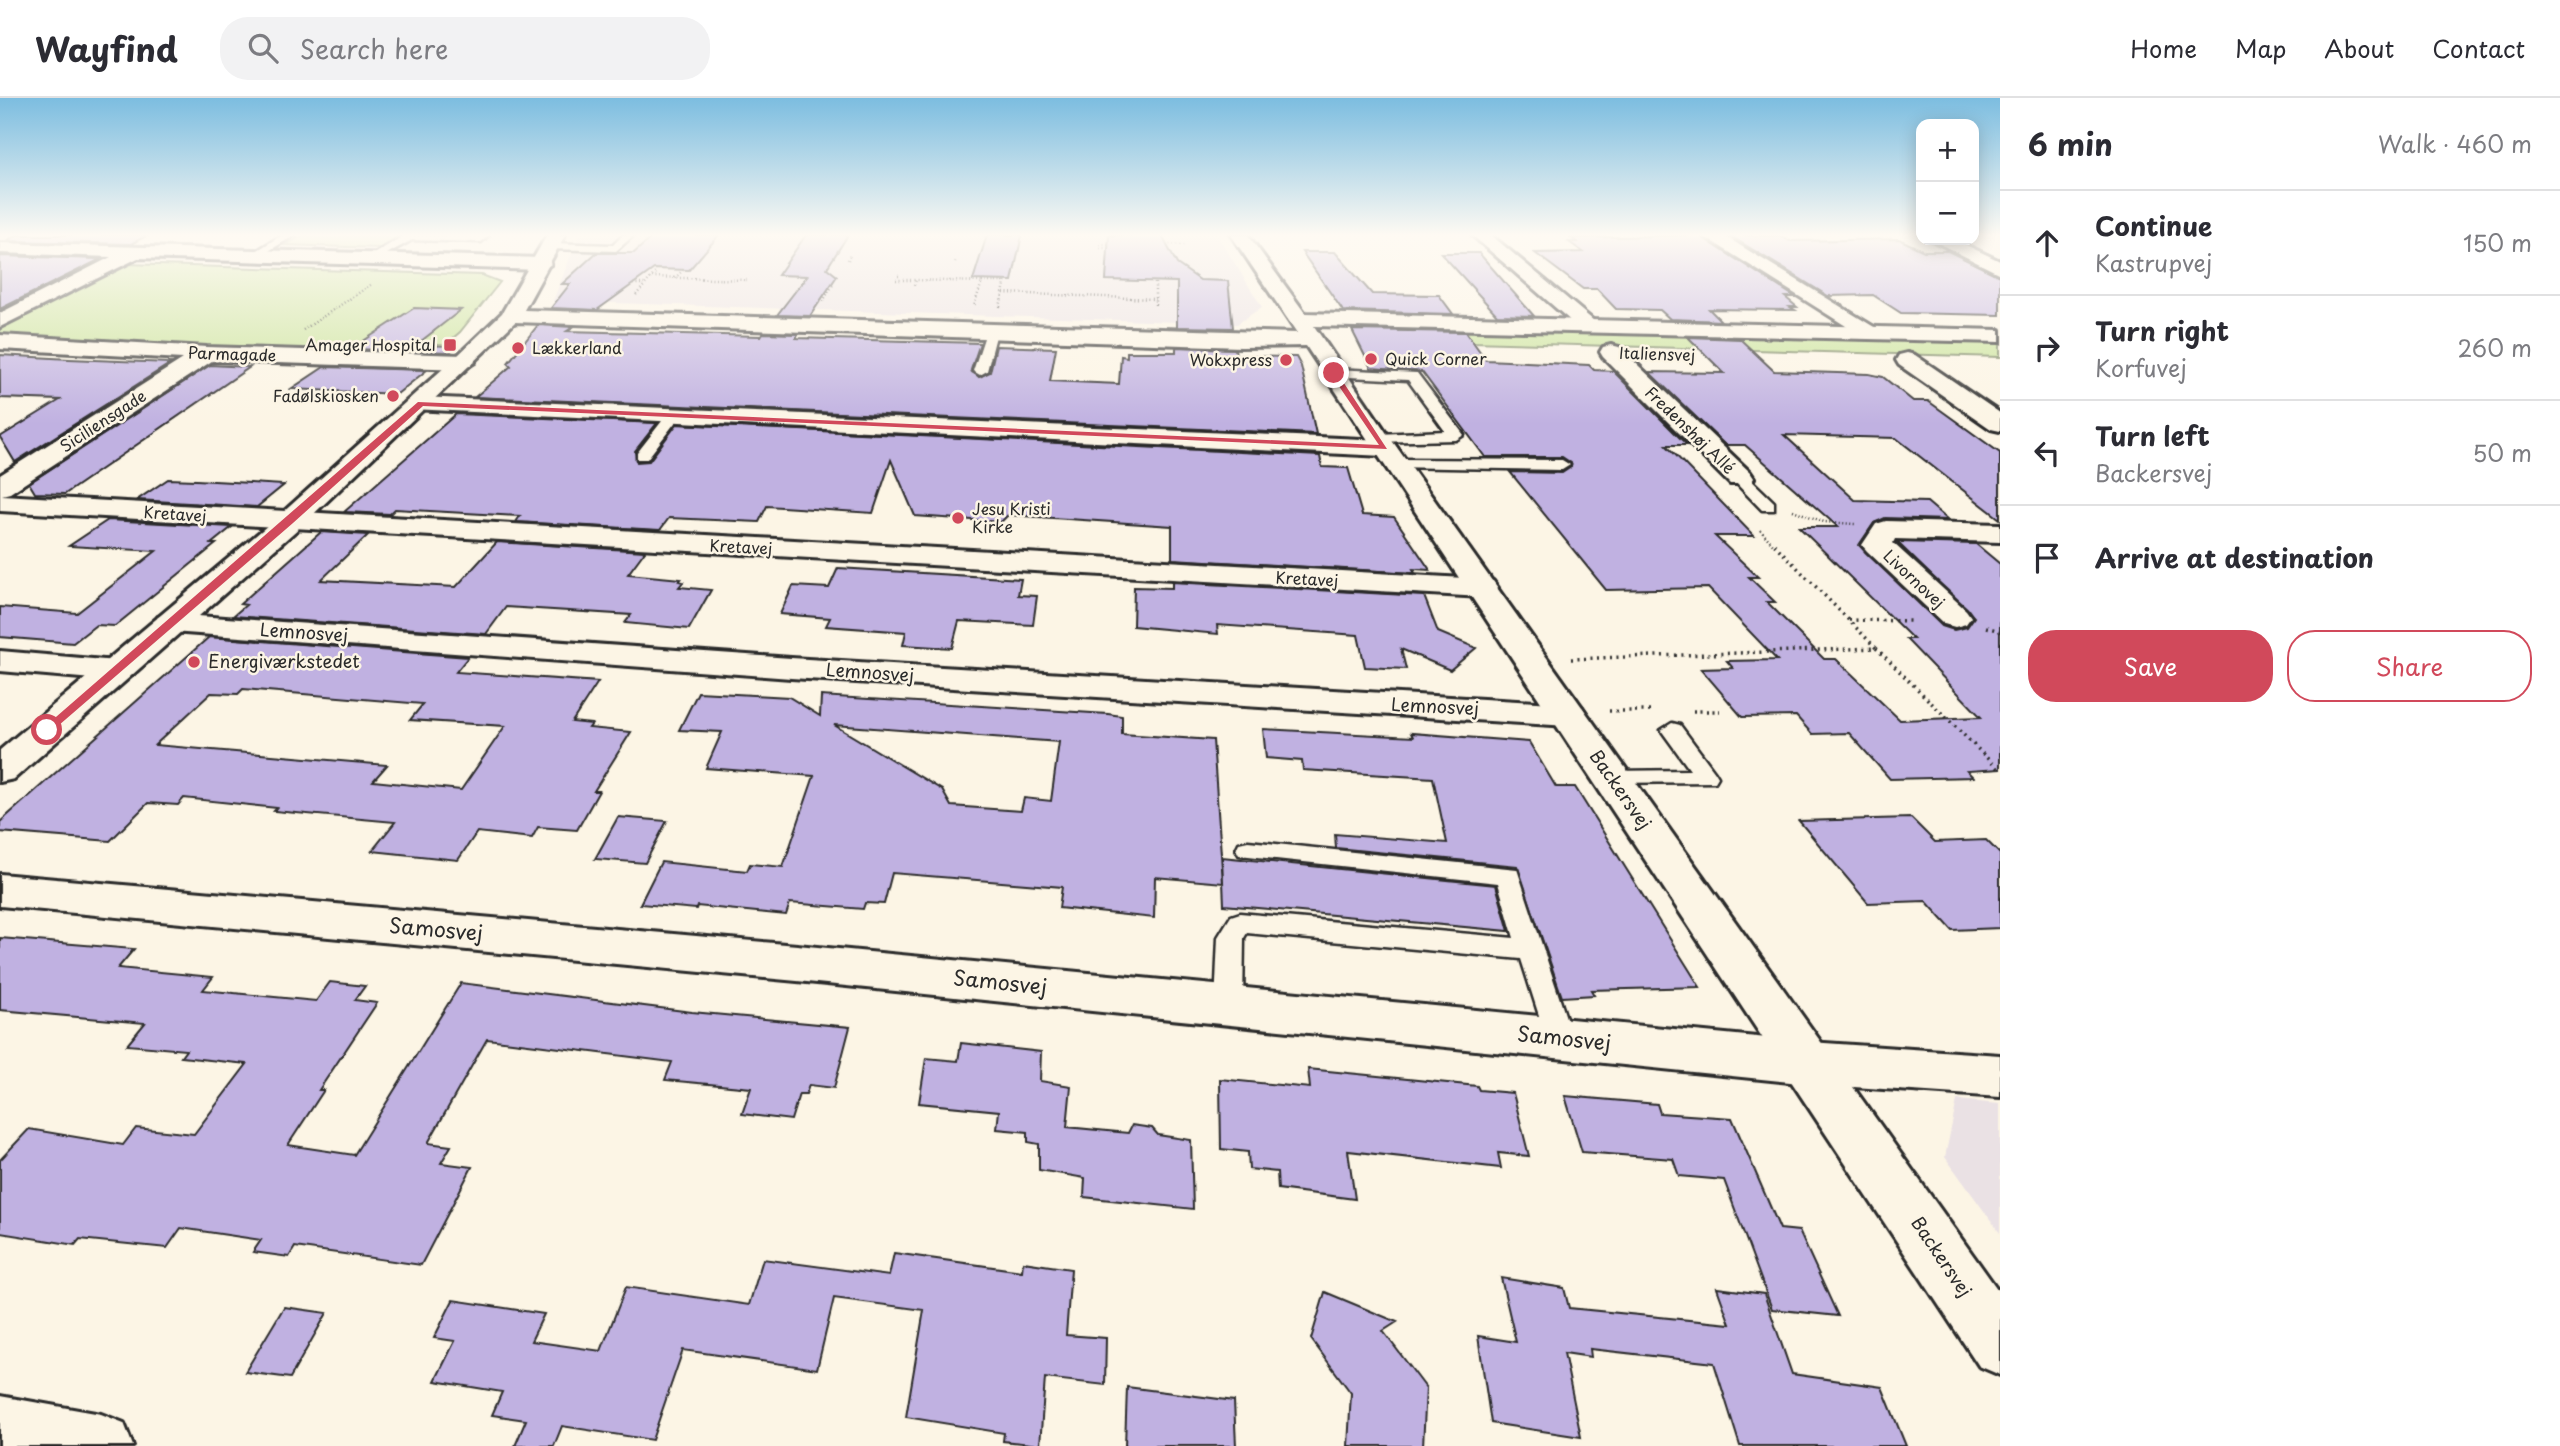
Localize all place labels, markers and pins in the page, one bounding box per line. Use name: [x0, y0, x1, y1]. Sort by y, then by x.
place label: Amager Hospital: [305, 332, 436, 356]
place label: Lækkerland: [532, 335, 622, 359]
marker: Amager Hospital: [442, 337, 458, 353]
marker: Lækkerland: [510, 340, 526, 356]
place label: Quick Corner: [1385, 346, 1487, 370]
place label: Wokxpress: [1190, 347, 1272, 371]
marker: Quick Corner: [1363, 351, 1379, 367]
marker: Wokxpress: [1278, 352, 1294, 368]
place label: Fadølskiosken: [273, 383, 379, 407]
marker: Fadølskiosken: [385, 388, 401, 404]
place label: Jesu Kristi Kirke: [972, 496, 1051, 538]
marker: Jesu Kristi Kirke: [950, 510, 966, 526]
place label: Energiværkstedet: [208, 647, 360, 674]
marker: Energiværkstedet: [186, 654, 202, 670]

